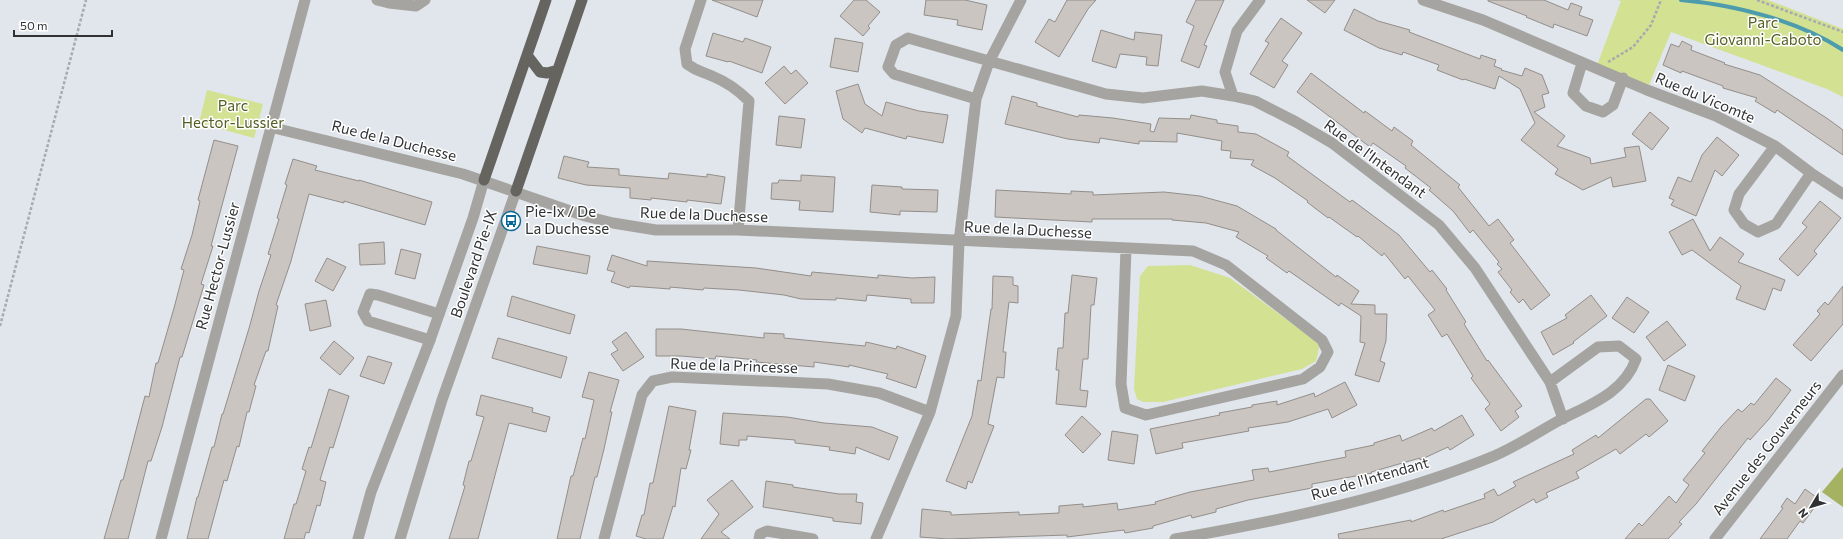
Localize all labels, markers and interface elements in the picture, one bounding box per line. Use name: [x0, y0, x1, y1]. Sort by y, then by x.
scale bar: [14, 12, 112, 38]
park label: Parc Giovanni-Caboto: [1704, 13, 1822, 48]
text: 50 m: [20, 18, 48, 32]
street label: Rue du Vicomte: [1653, 68, 1758, 126]
park label: Parc Hector-Lussier: [182, 96, 284, 131]
street label: Rue de l'Intendant: [1321, 115, 1430, 201]
street label: Rue de la Duchesse: [330, 116, 459, 164]
street label: Rue Hector-Lussier: [191, 200, 243, 332]
place label: Pie-Ix / De La Duchesse: [525, 202, 609, 237]
street label: Rue de la Duchesse: [640, 203, 768, 225]
street label: Boulevard Pie-IX: [446, 207, 500, 320]
bus stop icon: Pie-Ix / De La Duchesse: [500, 210, 522, 232]
street label: Rue de la Duchesse: [964, 217, 1093, 241]
street label: Rue de la Princesse: [670, 354, 798, 376]
street label: Avenue des Gouverneurs: [1708, 376, 1825, 518]
street label: Rue de l'Intendant: [1309, 453, 1431, 504]
north arrow: [1791, 487, 1831, 527]
text: N: [1795, 506, 1810, 521]

